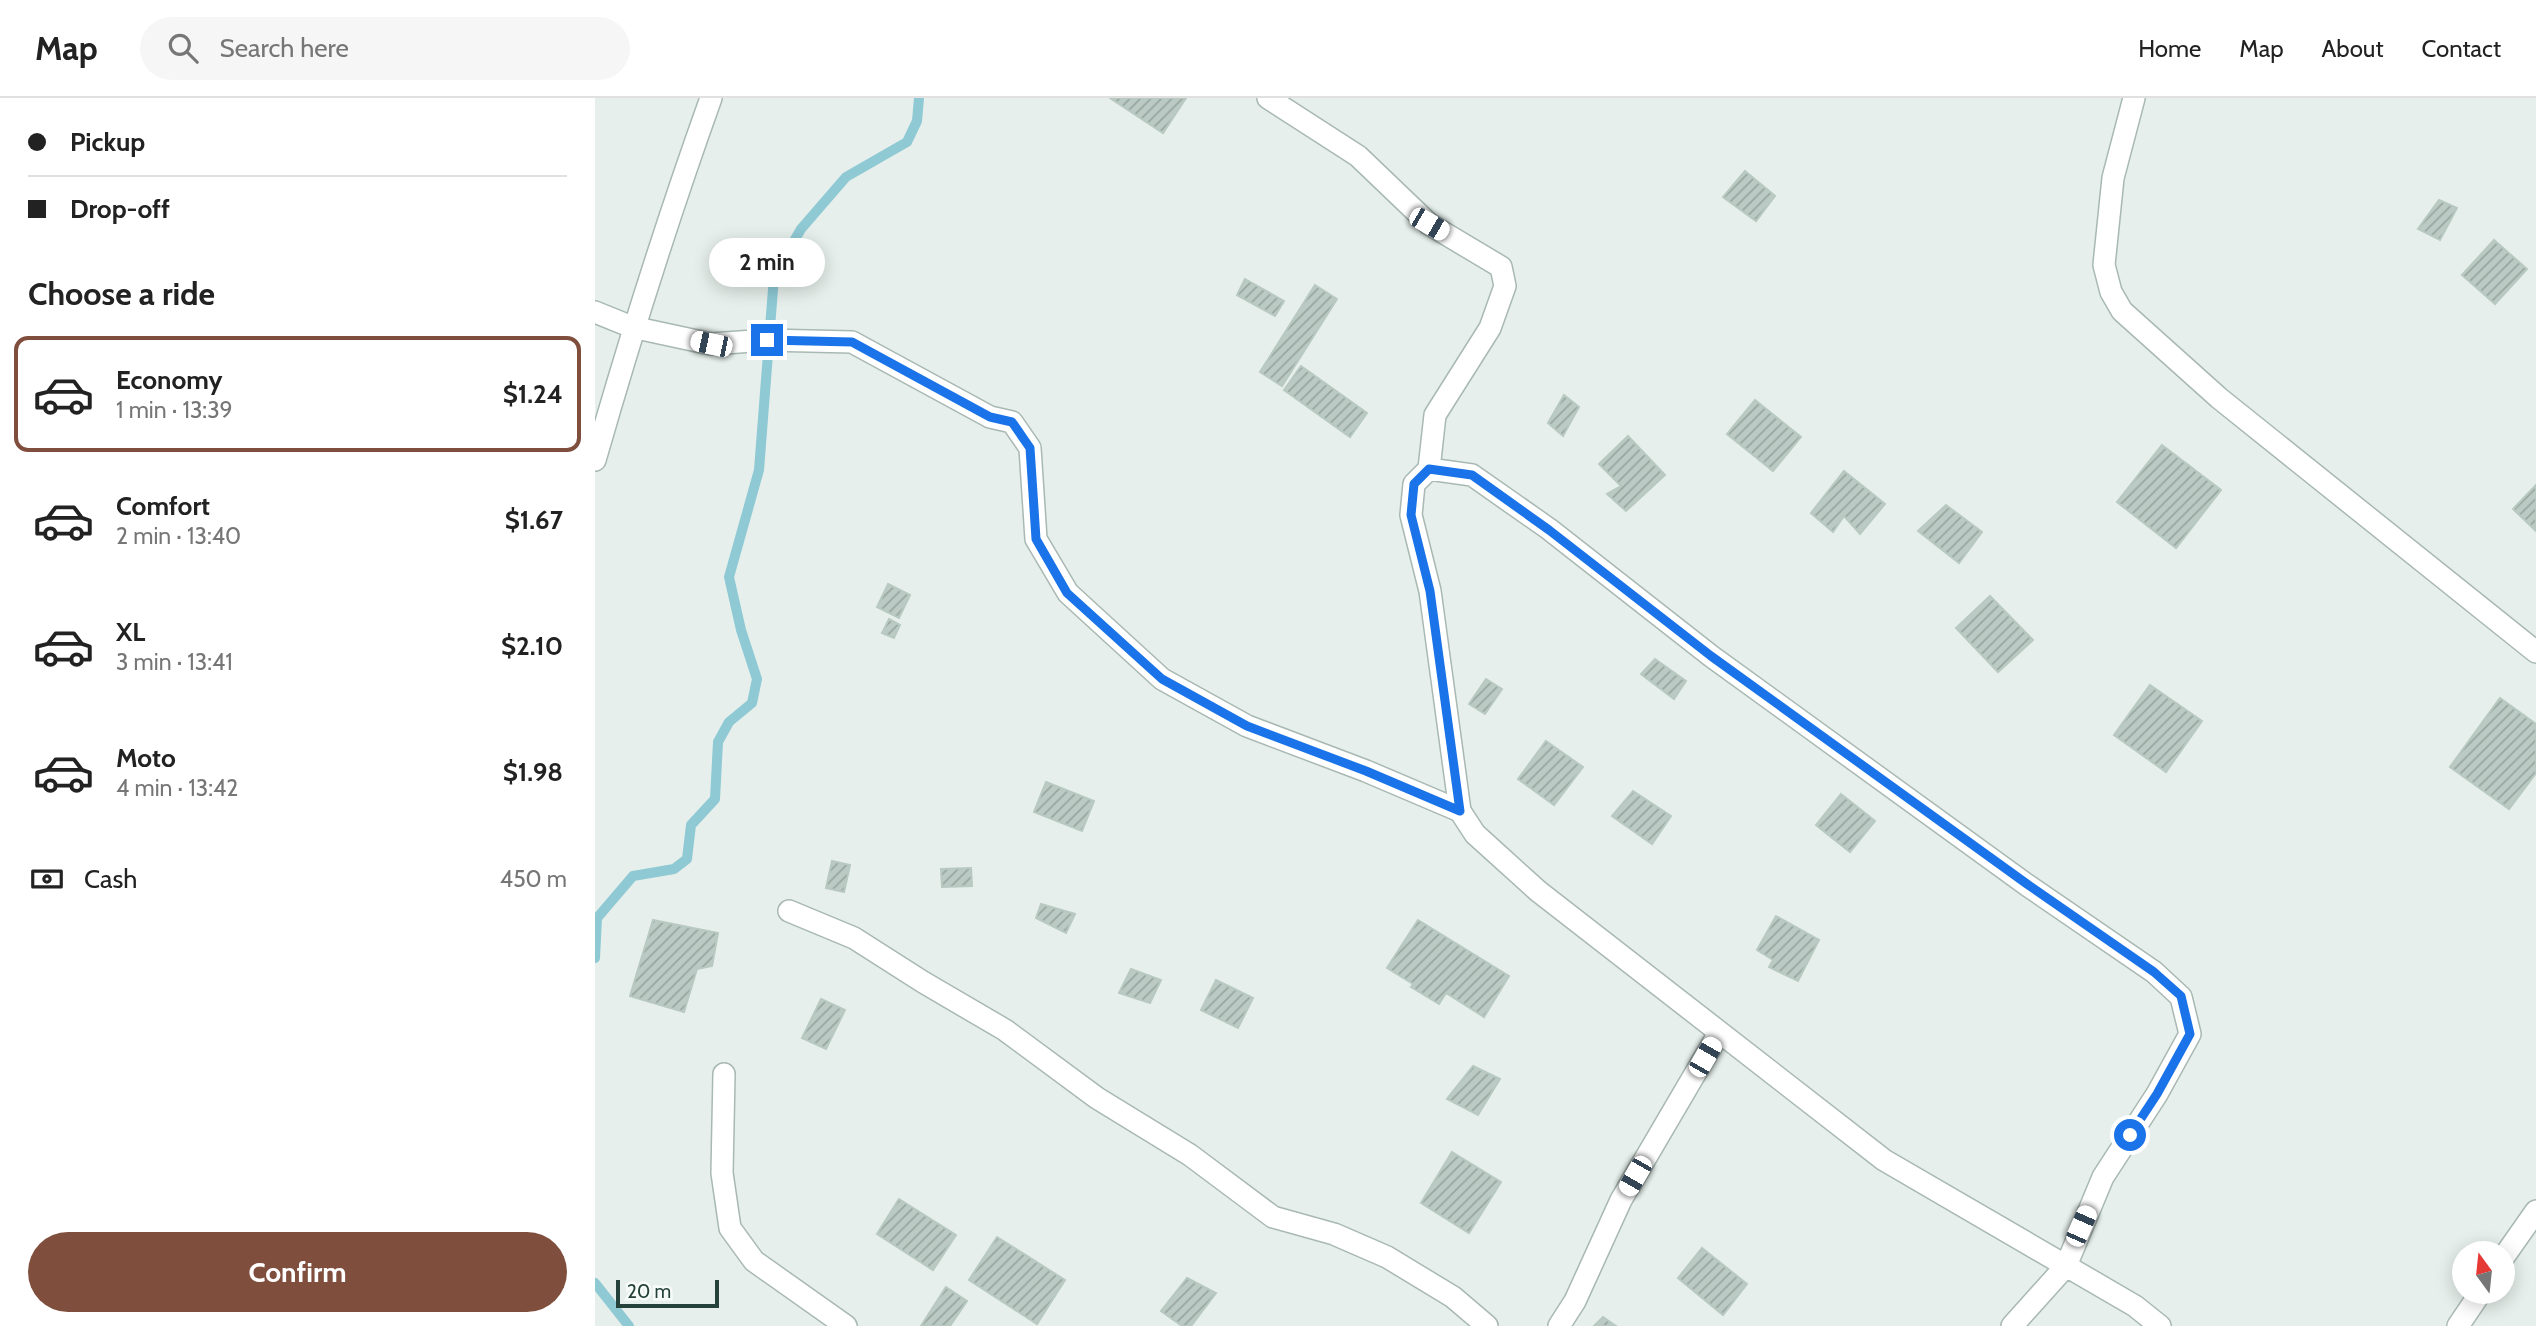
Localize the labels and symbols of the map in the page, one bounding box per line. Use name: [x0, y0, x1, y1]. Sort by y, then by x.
car: [1406, 204, 1453, 244]
callout: 2 min: [709, 238, 825, 288]
route end: [751, 324, 783, 356]
car: [689, 329, 734, 359]
car: [1686, 1034, 1725, 1080]
route start: [2114, 1119, 2146, 1151]
car: [1616, 1153, 1655, 1199]
car: [2063, 1203, 2100, 1249]
north arrow: [2452, 1241, 2515, 1304]
scale bar: [616, 1277, 719, 1309]

